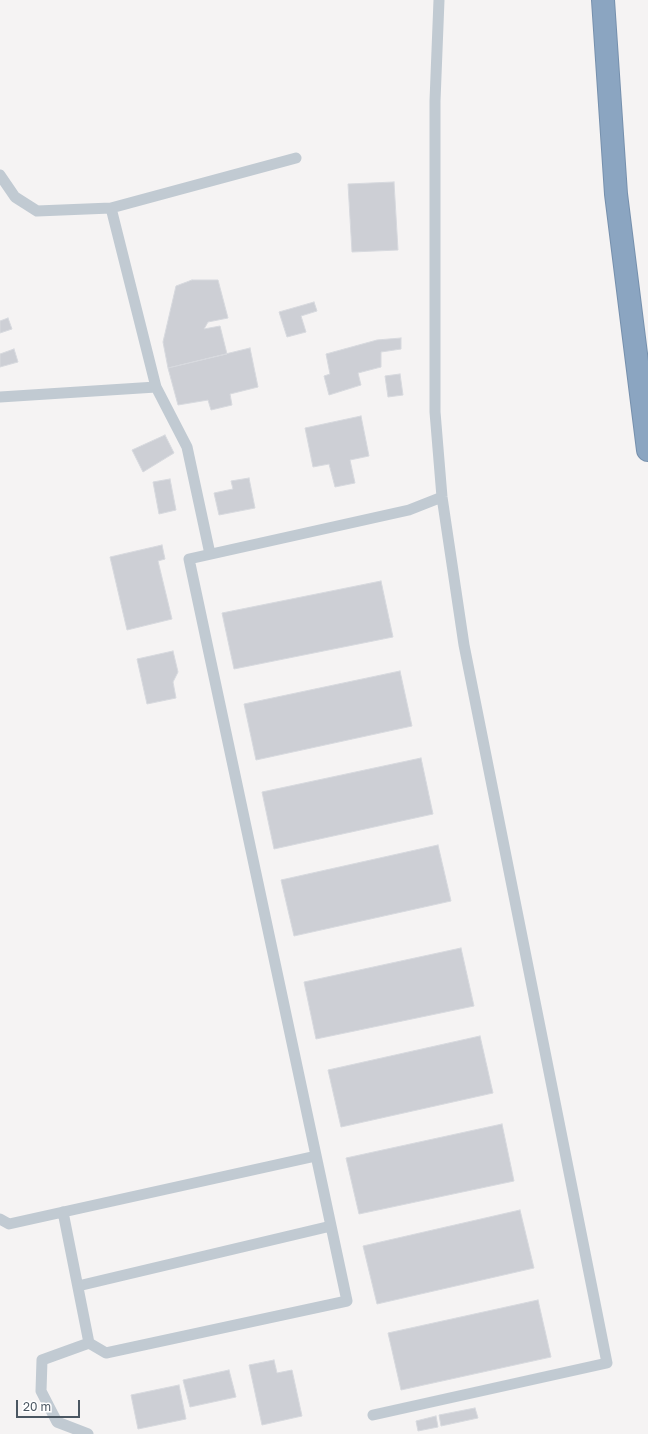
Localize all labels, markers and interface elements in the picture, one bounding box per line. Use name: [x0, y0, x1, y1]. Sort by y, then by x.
scale bar: [18, 1392, 82, 1418]
text: 20 m: [23, 1399, 51, 1414]

